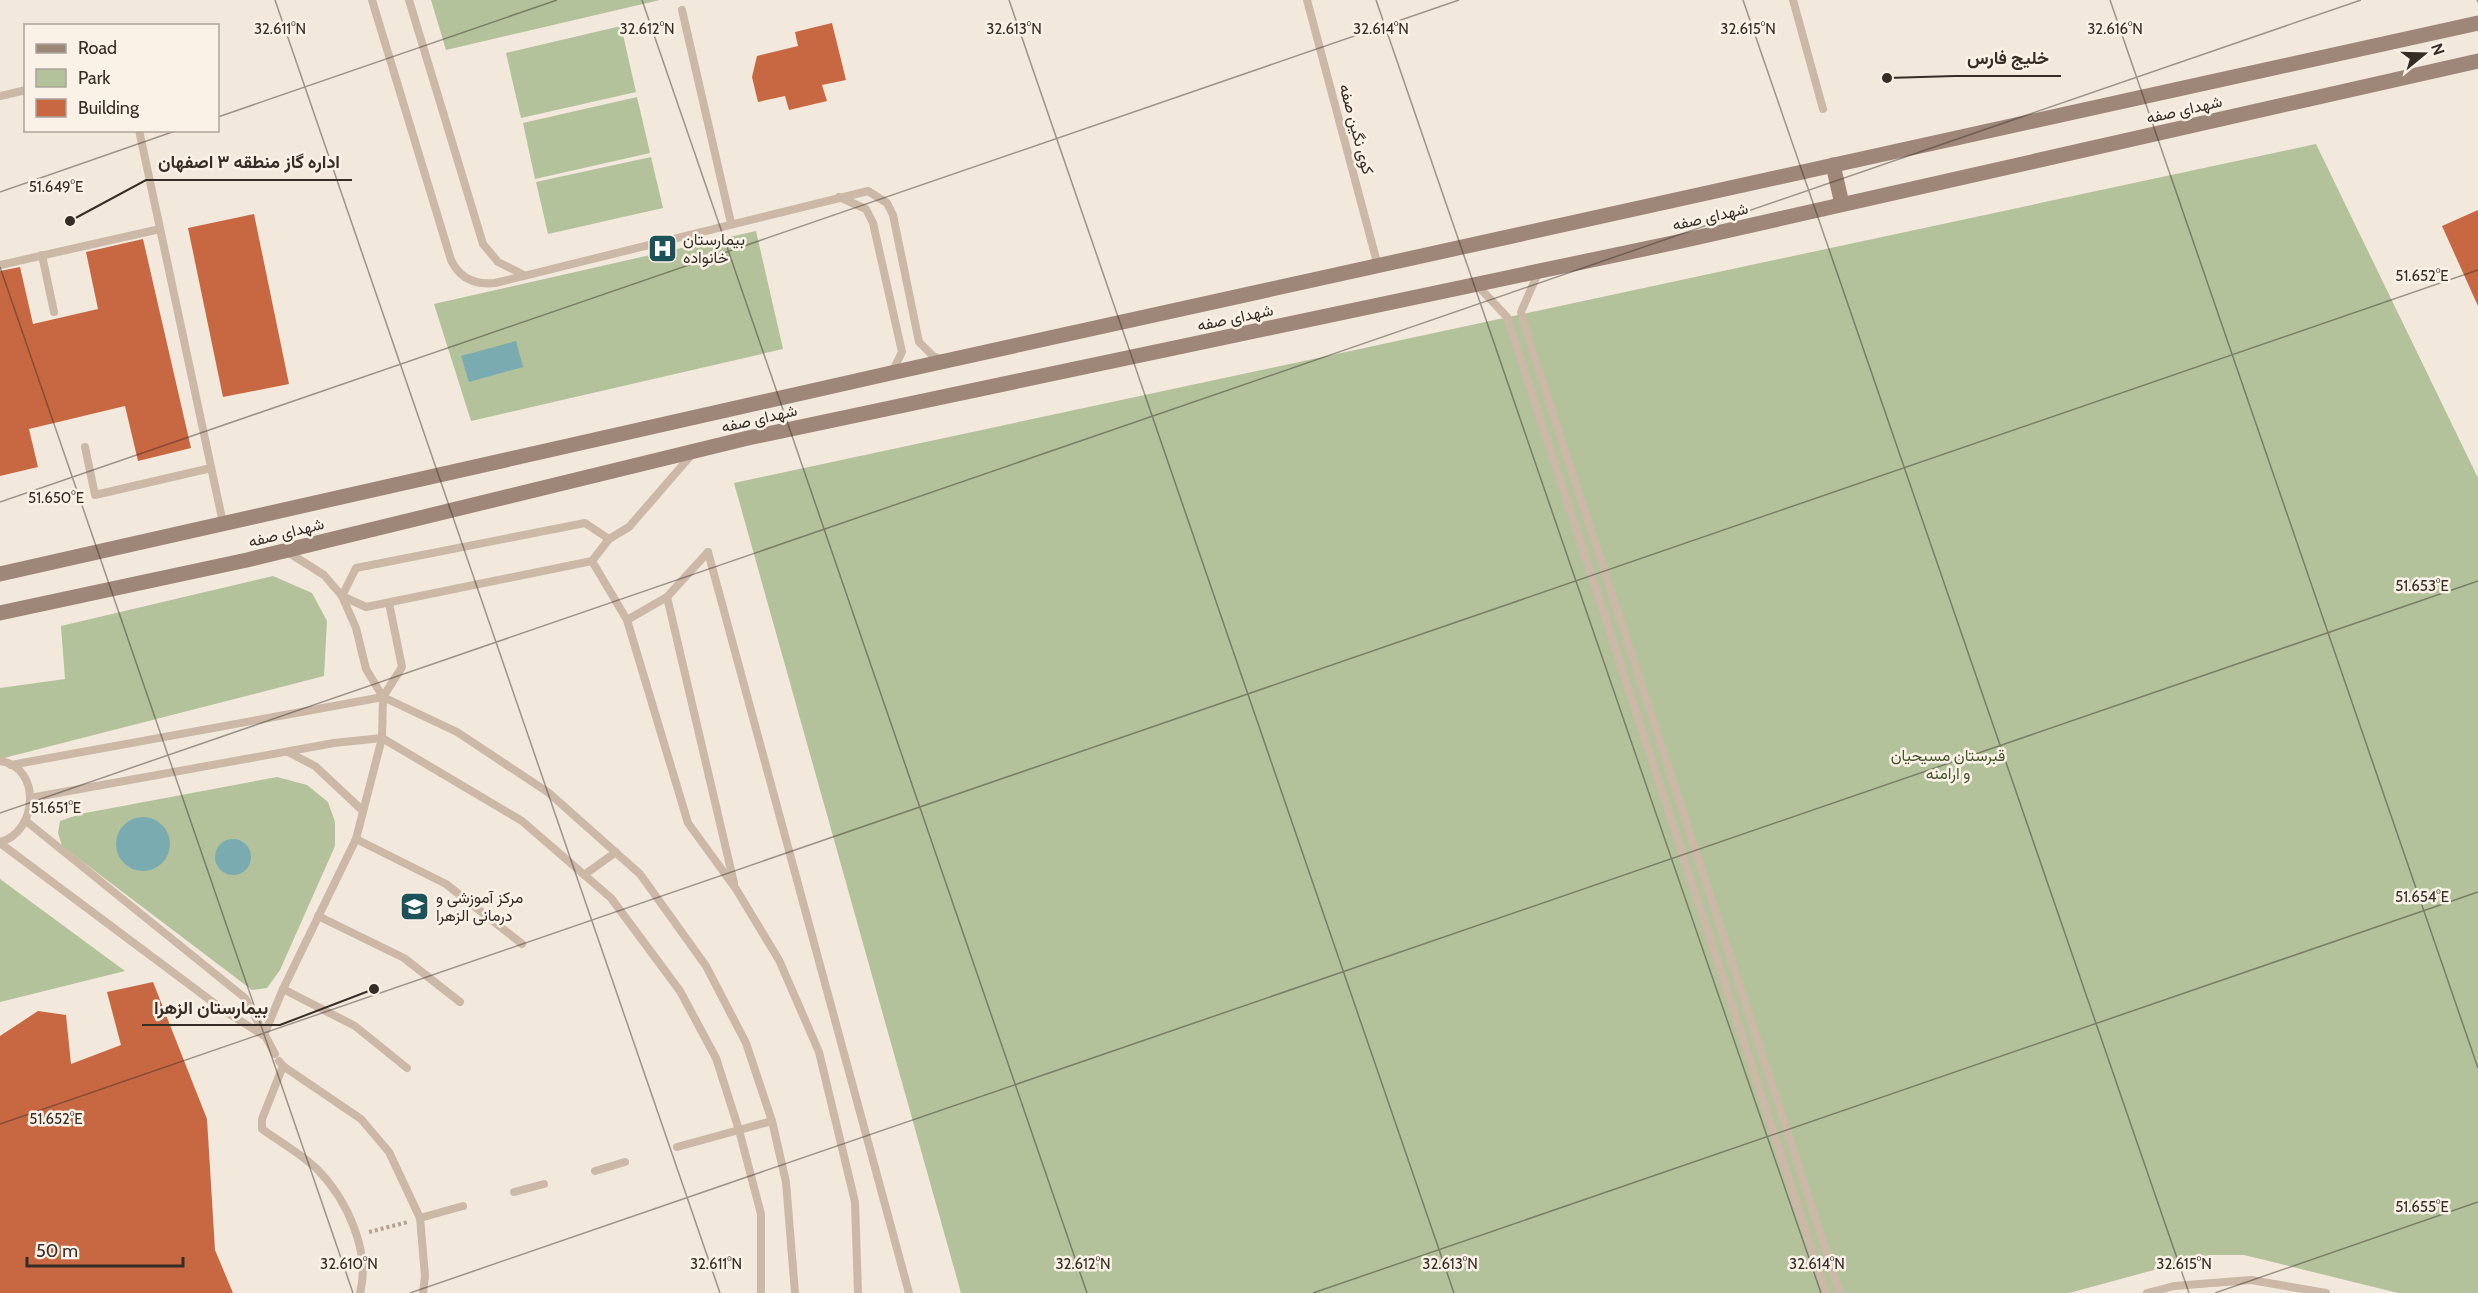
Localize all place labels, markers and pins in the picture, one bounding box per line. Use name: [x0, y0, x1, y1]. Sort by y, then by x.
callout: خلیج فارس: [1955, 40, 2061, 76]
callout: اداره گاز منطقه ۳ اصفهان: [146, 144, 352, 180]
place label: بیمارستان خانواده: [683, 230, 745, 268]
hospital icon: بیمارستان خانواده: [646, 232, 678, 264]
place label: مرکز آموزشی و درمانی الزهرا: [436, 888, 523, 926]
school or university icon: مرکز آموزشی و درمانی الزهرا: [399, 890, 431, 922]
callout: بیمارستان الزهرا: [142, 989, 280, 1025]

